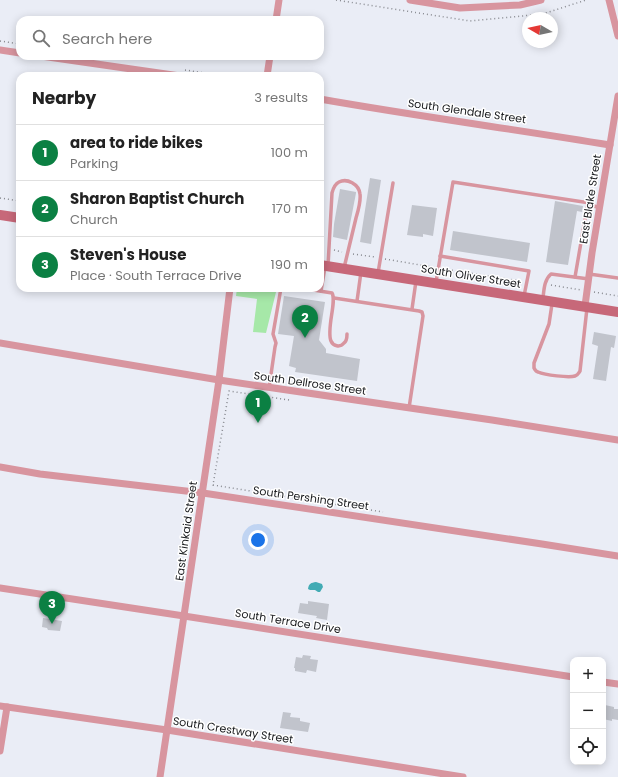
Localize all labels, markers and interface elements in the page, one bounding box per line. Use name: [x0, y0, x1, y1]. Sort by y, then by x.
north arrow: [522, 12, 558, 48]
search box: [16, 16, 324, 60]
icon: search: [30, 27, 52, 49]
text: Search here: [62, 28, 152, 49]
text: Nearby: [32, 86, 96, 110]
text: 3 results: [254, 88, 308, 107]
street label: South Glendale Street: [407, 95, 527, 127]
text: area to ride bikes: [70, 132, 203, 153]
text: 1: [43, 143, 47, 162]
text: 100 m: [271, 143, 308, 162]
street label: East Blake Street: [575, 153, 605, 245]
text: Parking: [70, 154, 118, 173]
text: Sharon Baptist Church: [70, 188, 244, 209]
text: 2: [41, 199, 49, 218]
text: 170 m: [272, 199, 308, 218]
text: Church: [70, 210, 118, 229]
text: Steven's House: [70, 244, 186, 265]
text: 3: [41, 255, 49, 274]
text: 190 m: [271, 255, 308, 274]
street label: South Oliver Street: [420, 260, 522, 292]
text: Place · South Terrace Drive: [70, 266, 242, 285]
pin: 2: [292, 305, 318, 338]
street label: South Dellrose Street: [253, 367, 367, 399]
pin: 1: [245, 390, 271, 423]
street label: East Kinkaid Street: [171, 480, 201, 582]
street label: South Pershing Street: [252, 482, 370, 514]
your location: [248, 530, 268, 550]
pin: 3: [39, 591, 65, 624]
street label: South Terrace Drive: [234, 605, 342, 637]
map controls: [570, 657, 606, 765]
button: +: [570, 657, 606, 693]
button: −: [570, 693, 606, 729]
street label: South Crestway Street: [172, 713, 294, 747]
button: locate: [570, 729, 606, 765]

